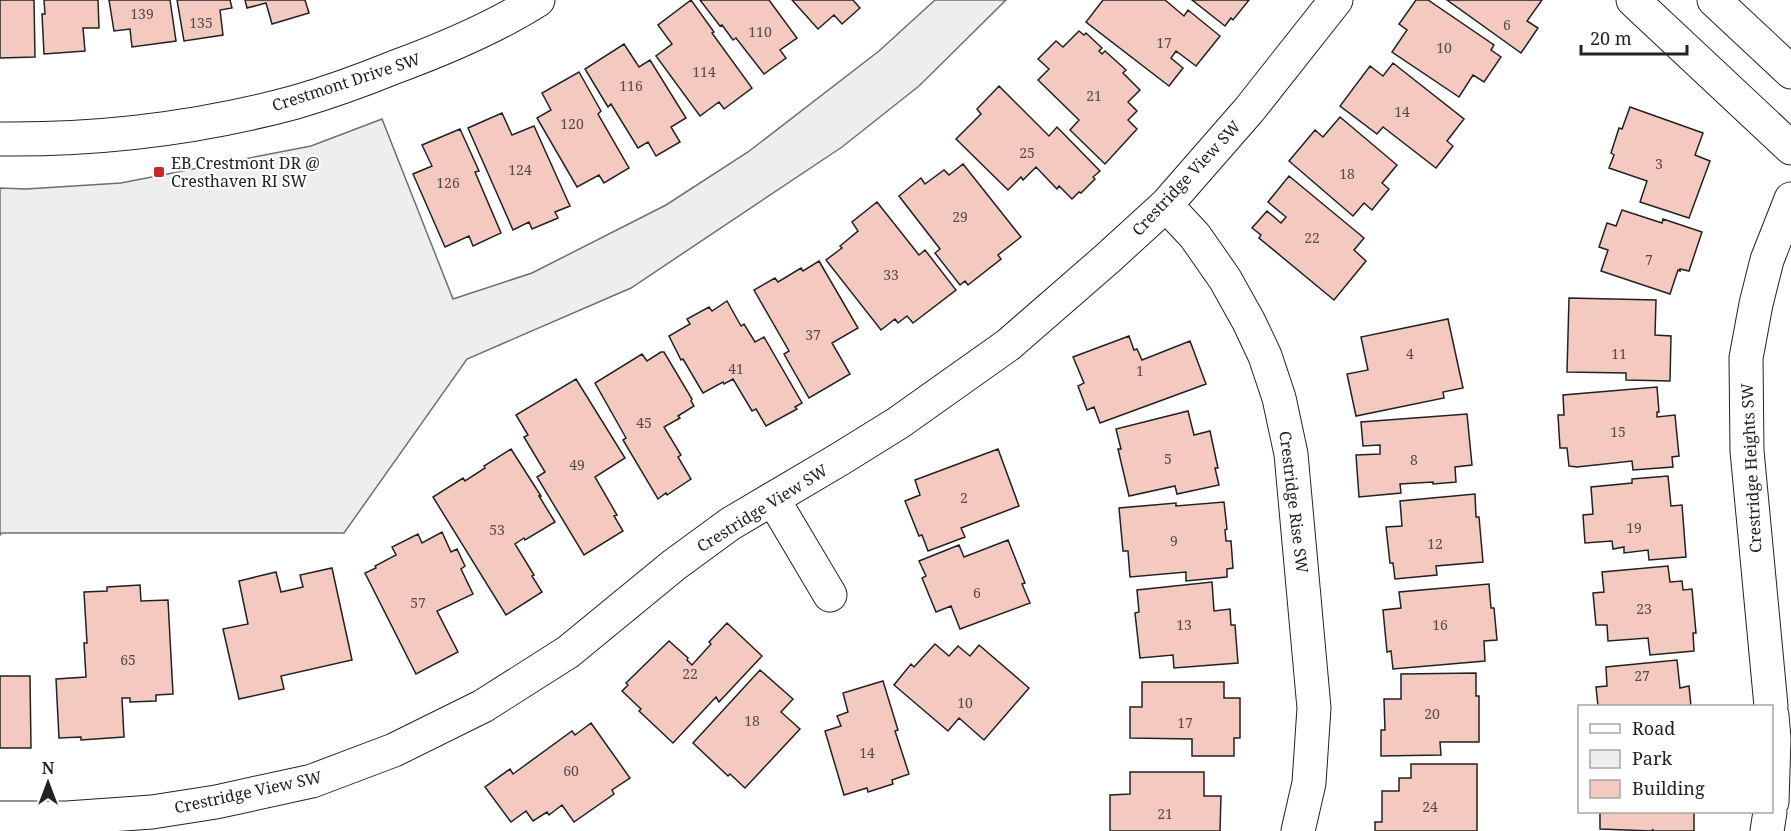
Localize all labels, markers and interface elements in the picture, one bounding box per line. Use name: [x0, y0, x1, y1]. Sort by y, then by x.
house number: 139: [130, 4, 154, 23]
house number: 135: [189, 13, 213, 32]
house number: 6: [1503, 15, 1511, 34]
scale bar: [1581, 18, 1688, 56]
house number: 110: [748, 22, 772, 41]
text: 20 m: [1590, 26, 1632, 50]
house number: 17: [1156, 33, 1172, 52]
house number: 10: [1436, 38, 1452, 57]
street label: Crestmont Drive SW: [269, 48, 423, 116]
house number: 114: [692, 62, 716, 81]
house number: 116: [619, 76, 643, 95]
house number: 21: [1086, 86, 1102, 105]
house number: 14: [1394, 102, 1410, 121]
house number: 120: [560, 114, 584, 133]
street label: Crestridge View SW: [1127, 115, 1245, 240]
house number: 25: [1019, 143, 1035, 162]
place label: EB Crestmont DR @ Cresthaven RI SW: [171, 152, 320, 192]
house number: 3: [1655, 154, 1663, 173]
house number: 124: [508, 160, 532, 179]
house number: 18: [1339, 164, 1355, 183]
marker: EB Crestmont DR @ Cresthaven RI SW: [152, 165, 166, 179]
house number: 126: [436, 173, 460, 192]
house number: 29: [952, 207, 968, 226]
house number: 22: [1304, 228, 1320, 247]
house number: 7: [1645, 250, 1653, 269]
house number: 33: [883, 265, 899, 284]
house number: 37: [805, 325, 821, 344]
house number: 4: [1406, 344, 1414, 363]
house number: 11: [1611, 344, 1627, 363]
house number: 41: [728, 359, 744, 378]
house number: 1: [1136, 361, 1144, 380]
street label: Crestridge Heights SW: [1736, 382, 1766, 553]
house number: 45: [636, 413, 652, 432]
house number: 15: [1610, 422, 1626, 441]
street label: Crestridge Rise SW: [1274, 430, 1314, 575]
house number: 5: [1164, 449, 1172, 468]
house number: 8: [1410, 450, 1418, 469]
house number: 49: [569, 455, 585, 474]
street label: Crestridge View SW: [693, 459, 832, 557]
house number: 2: [960, 488, 968, 507]
house number: 19: [1626, 518, 1642, 537]
house number: 53: [489, 520, 505, 539]
house number: 9: [1170, 531, 1178, 550]
house number: 12: [1427, 534, 1443, 553]
house number: 6: [973, 583, 981, 602]
house number: 57: [410, 593, 426, 612]
house number: 23: [1636, 599, 1652, 618]
house number: 13: [1176, 615, 1192, 634]
house number: 16: [1432, 615, 1448, 634]
house number: 65: [120, 650, 136, 669]
house number: 22: [682, 664, 698, 683]
house number: 27: [1634, 666, 1650, 685]
house number: 10: [957, 693, 973, 712]
house number: 20: [1424, 704, 1440, 723]
legend: [1578, 705, 1773, 813]
house number: 18: [744, 711, 760, 730]
house number: 17: [1177, 713, 1193, 732]
text: Road: [1632, 716, 1675, 740]
house number: 14: [859, 743, 875, 762]
text: Park: [1632, 746, 1672, 770]
north arrow: [18, 753, 78, 813]
text: N: [42, 757, 55, 779]
house number: 60: [563, 761, 579, 780]
street label: Crestridge View SW: [172, 766, 324, 818]
text: Building: [1632, 776, 1705, 800]
house number: 24: [1422, 797, 1438, 816]
house number: 21: [1157, 804, 1173, 823]

